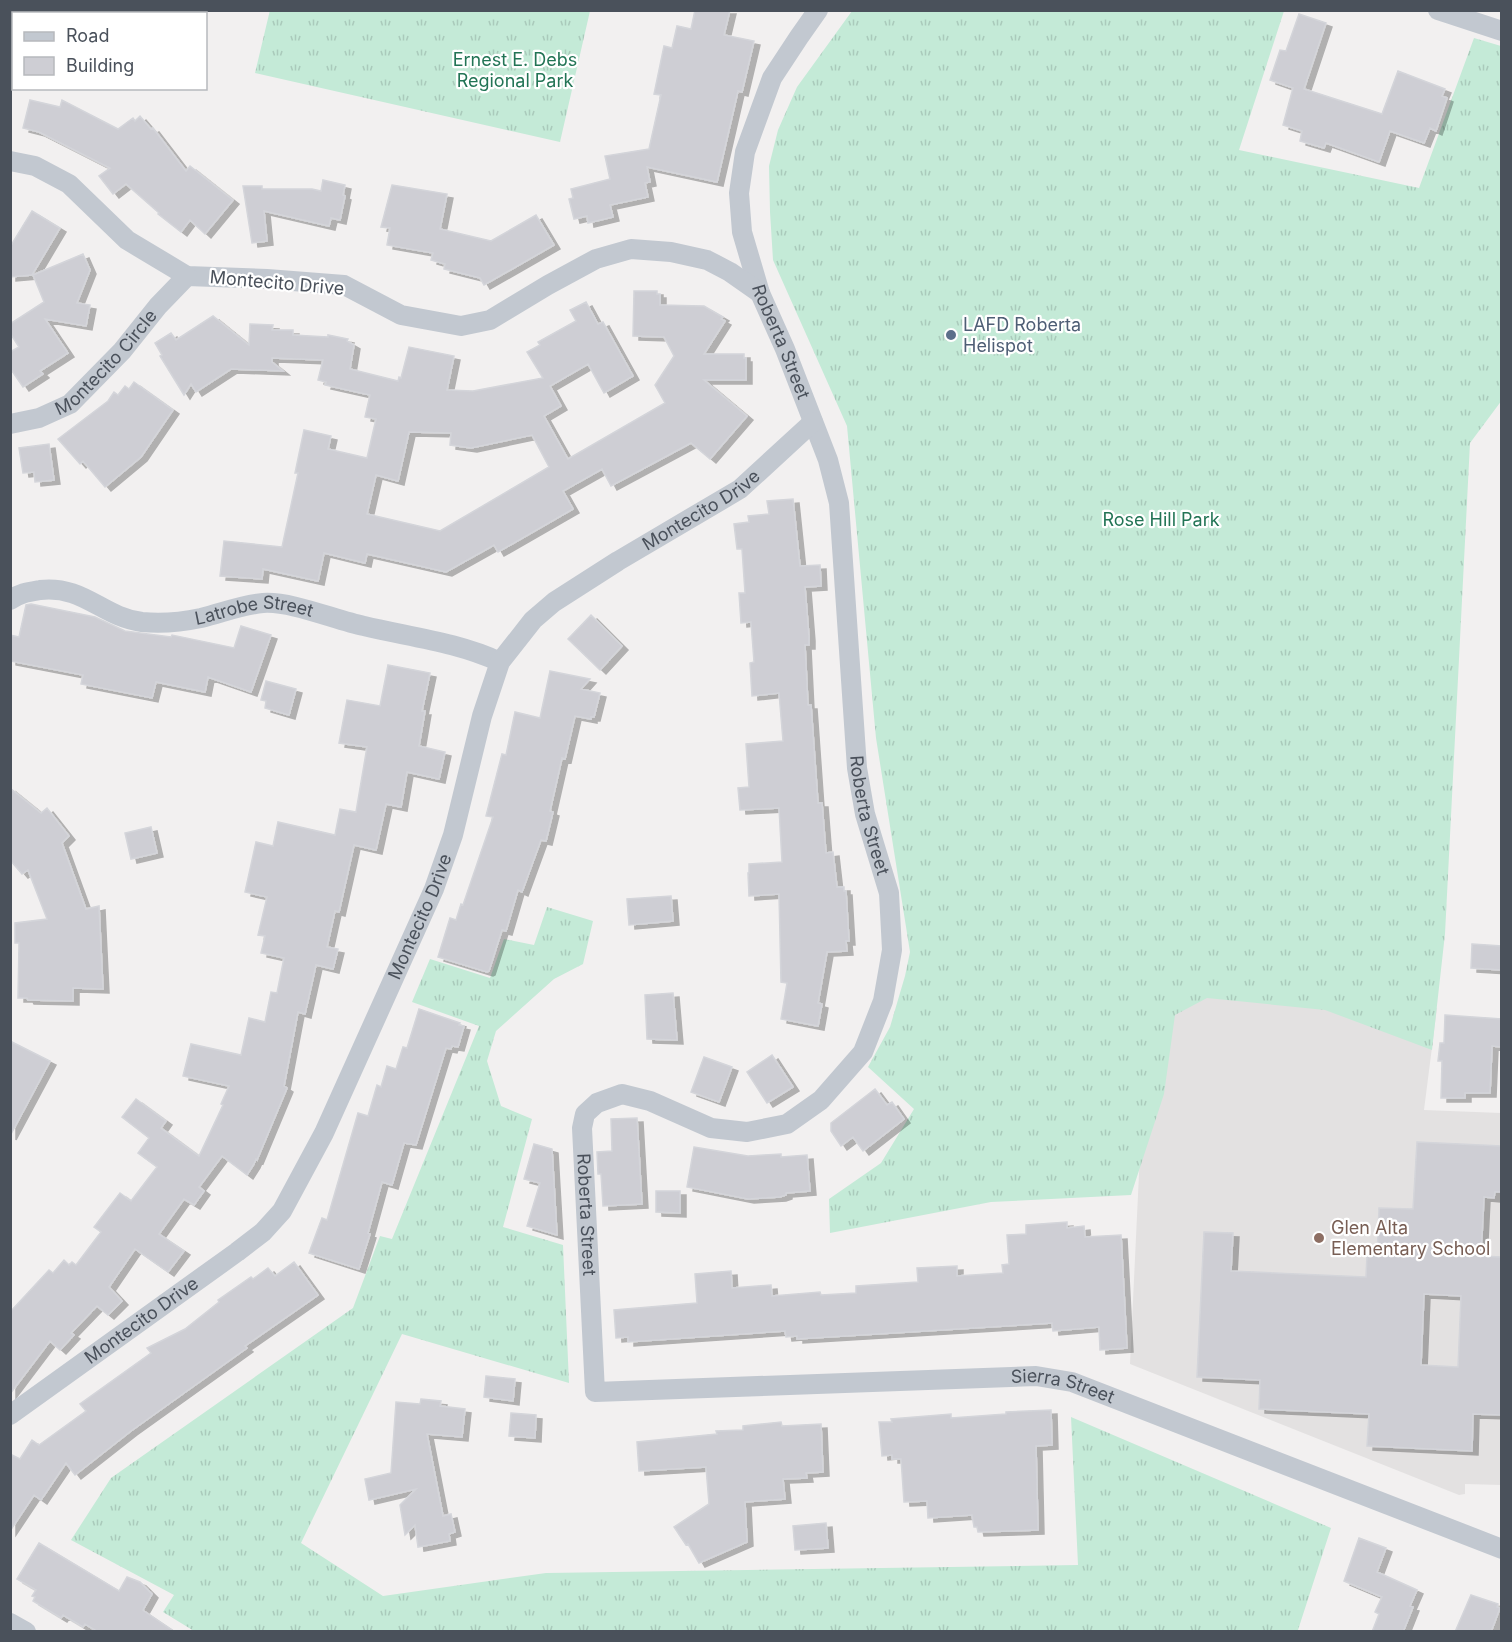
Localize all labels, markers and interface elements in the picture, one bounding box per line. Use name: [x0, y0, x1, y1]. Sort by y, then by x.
legend: [12, 12, 207, 90]
text: Road: [66, 25, 109, 46]
park label: Ernest E. Debs Regional Park: [453, 49, 577, 91]
text: Building: [66, 55, 134, 76]
street label: Montecito Drive: [209, 266, 345, 299]
street label: Roberta Street: [748, 282, 814, 402]
street label: Montecito Circle: [52, 305, 161, 419]
place label: LAFD Roberta Helispot: [963, 314, 1081, 356]
marker: LAFD Roberta Helispot: [944, 328, 958, 342]
street label: Montecito Drive: [638, 465, 764, 554]
park label: Rose Hill Park: [1102, 509, 1220, 530]
street label: Latrobe Street: [193, 592, 316, 629]
street label: Roberta Street: [846, 755, 894, 878]
street label: Montecito Drive: [384, 851, 456, 983]
street label: Roberta Street: [573, 1153, 600, 1276]
place label: Glen Alta Elementary School: [1331, 1217, 1490, 1259]
marker: Glen Alta Elementary School: [1312, 1231, 1326, 1245]
street label: Montecito Drive: [80, 1272, 202, 1368]
street label: Sierra Street: [1010, 1365, 1118, 1408]

